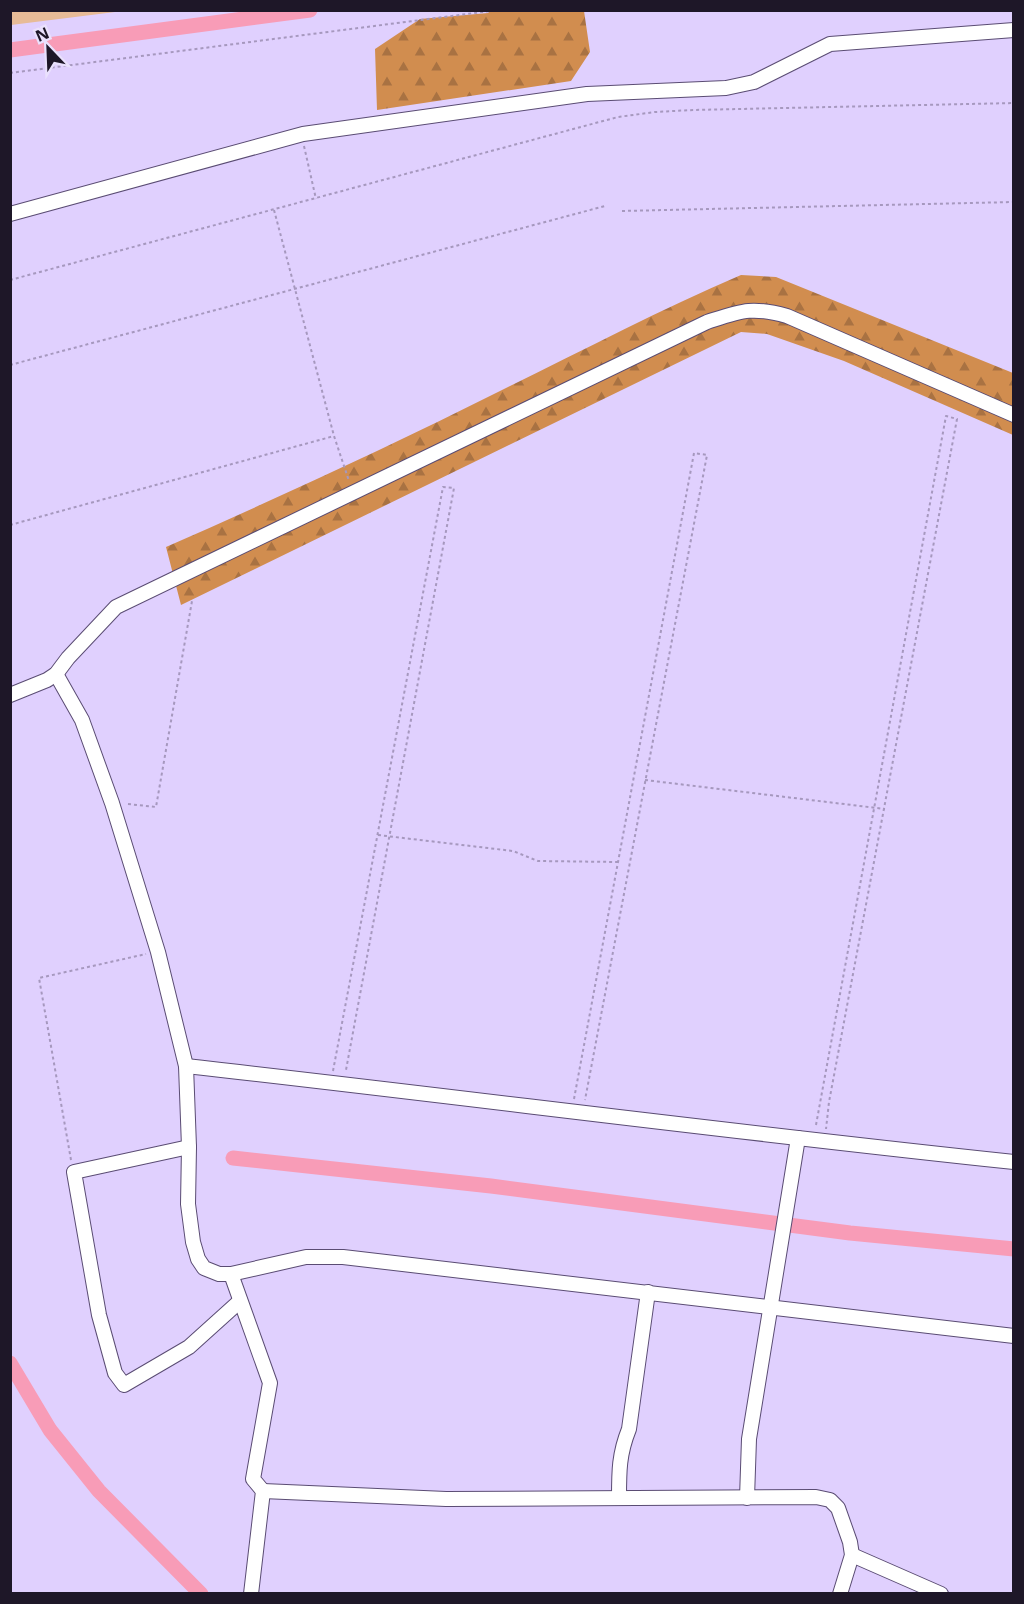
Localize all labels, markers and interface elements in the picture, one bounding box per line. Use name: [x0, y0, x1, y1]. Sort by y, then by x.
north arrow: [18, 18, 78, 78]
text: N: [32, 22, 52, 47]

